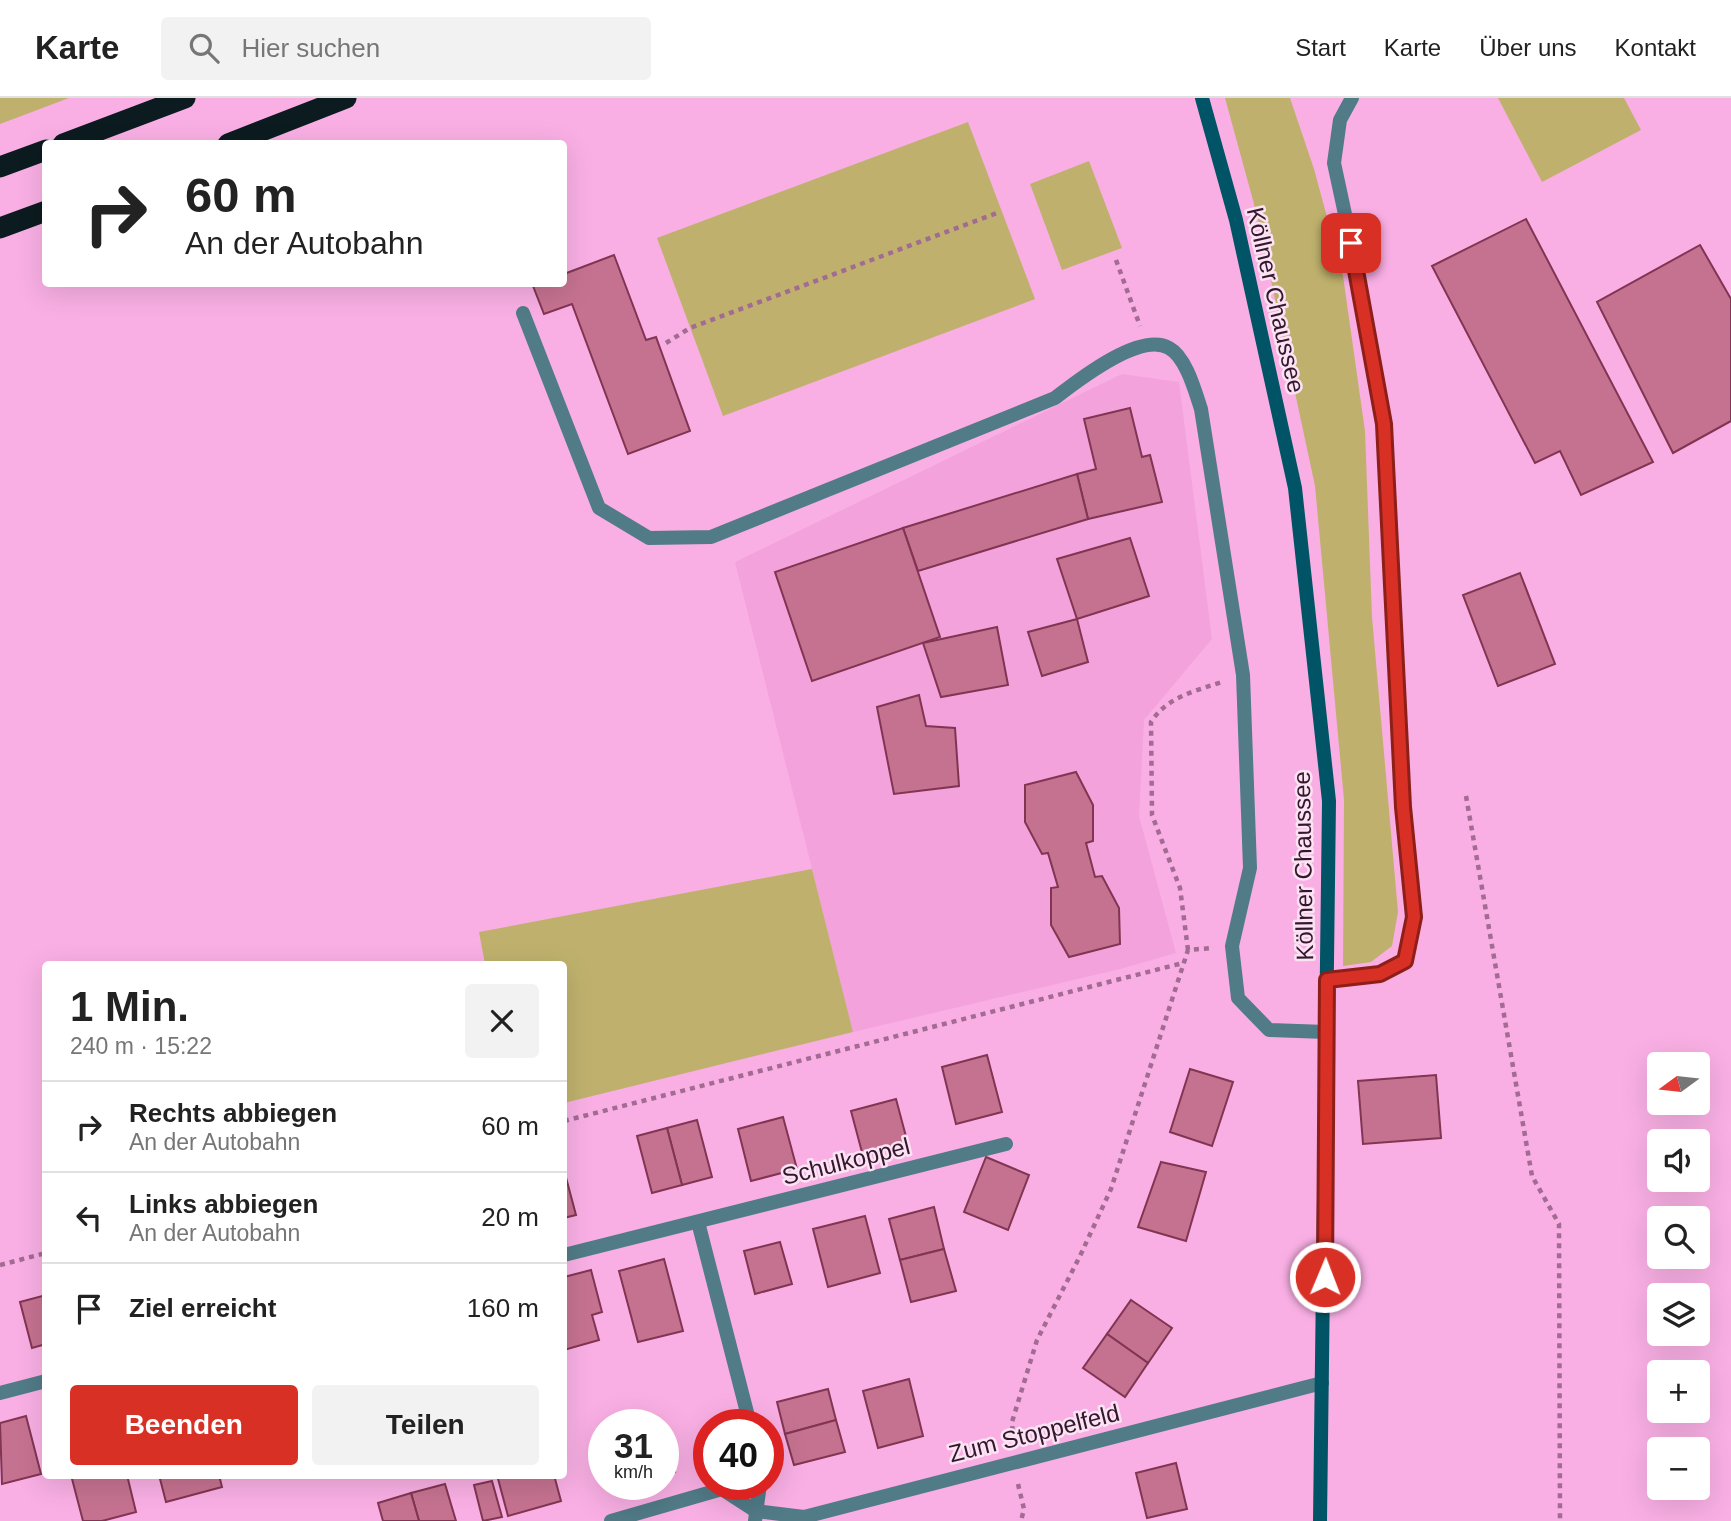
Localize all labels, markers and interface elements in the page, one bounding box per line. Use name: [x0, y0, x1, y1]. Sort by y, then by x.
search box: [161, 17, 651, 80]
text: Karte: [35, 29, 119, 66]
icon: search: [185, 29, 223, 67]
text: Hier suchen: [241, 33, 380, 63]
text: Start: [1295, 34, 1346, 61]
text: Karte: [1384, 34, 1441, 61]
text: Über uns: [1479, 34, 1577, 61]
text: Kontakt: [1615, 34, 1696, 61]
icon: right: [70, 168, 161, 259]
text: 60 m: [185, 168, 297, 222]
street label: Köllner Chaussee: [1242, 205, 1310, 395]
pin: [1321, 213, 1381, 273]
icon: arrive: [1332, 224, 1370, 262]
text: An der Autobahn: [185, 225, 423, 261]
street label: Köllner Chaussee: [1288, 771, 1318, 961]
text: 1 Min.: [70, 983, 189, 1030]
button: close: [465, 984, 539, 1058]
text: 240 m · 15:22: [70, 1033, 212, 1059]
north arrow: [1647, 1052, 1710, 1115]
map controls: [1647, 1052, 1710, 1500]
text: Rechts abbiegen: [129, 1098, 337, 1128]
icon: right: [70, 1108, 108, 1146]
text: 60 m: [481, 1111, 539, 1141]
text: An der Autobahn: [129, 1129, 300, 1155]
button: sound: [1647, 1129, 1710, 1192]
street label: Schulkoppel: [779, 1132, 913, 1190]
text: Links abbiegen: [129, 1189, 318, 1219]
icon: left: [70, 1199, 108, 1237]
text: 20 m: [481, 1202, 539, 1232]
button: search: [1647, 1206, 1710, 1269]
text: An der Autobahn: [129, 1220, 300, 1246]
position arrow: [1288, 1240, 1362, 1314]
button: layers: [1647, 1283, 1710, 1346]
icon: arrive: [70, 1290, 108, 1328]
text: Ziel erreicht: [129, 1293, 276, 1323]
text: 160 m: [467, 1293, 539, 1323]
button: +: [1647, 1360, 1710, 1423]
button: Beenden: [70, 1385, 298, 1465]
button: Teilen: [312, 1385, 539, 1465]
street label: Zum Stoppelfeld: [946, 1399, 1122, 1467]
speed limit sign: 40: [693, 1409, 784, 1500]
text: 31: [614, 1426, 653, 1465]
button: −: [1647, 1437, 1710, 1500]
text: km/h: [614, 1462, 653, 1482]

